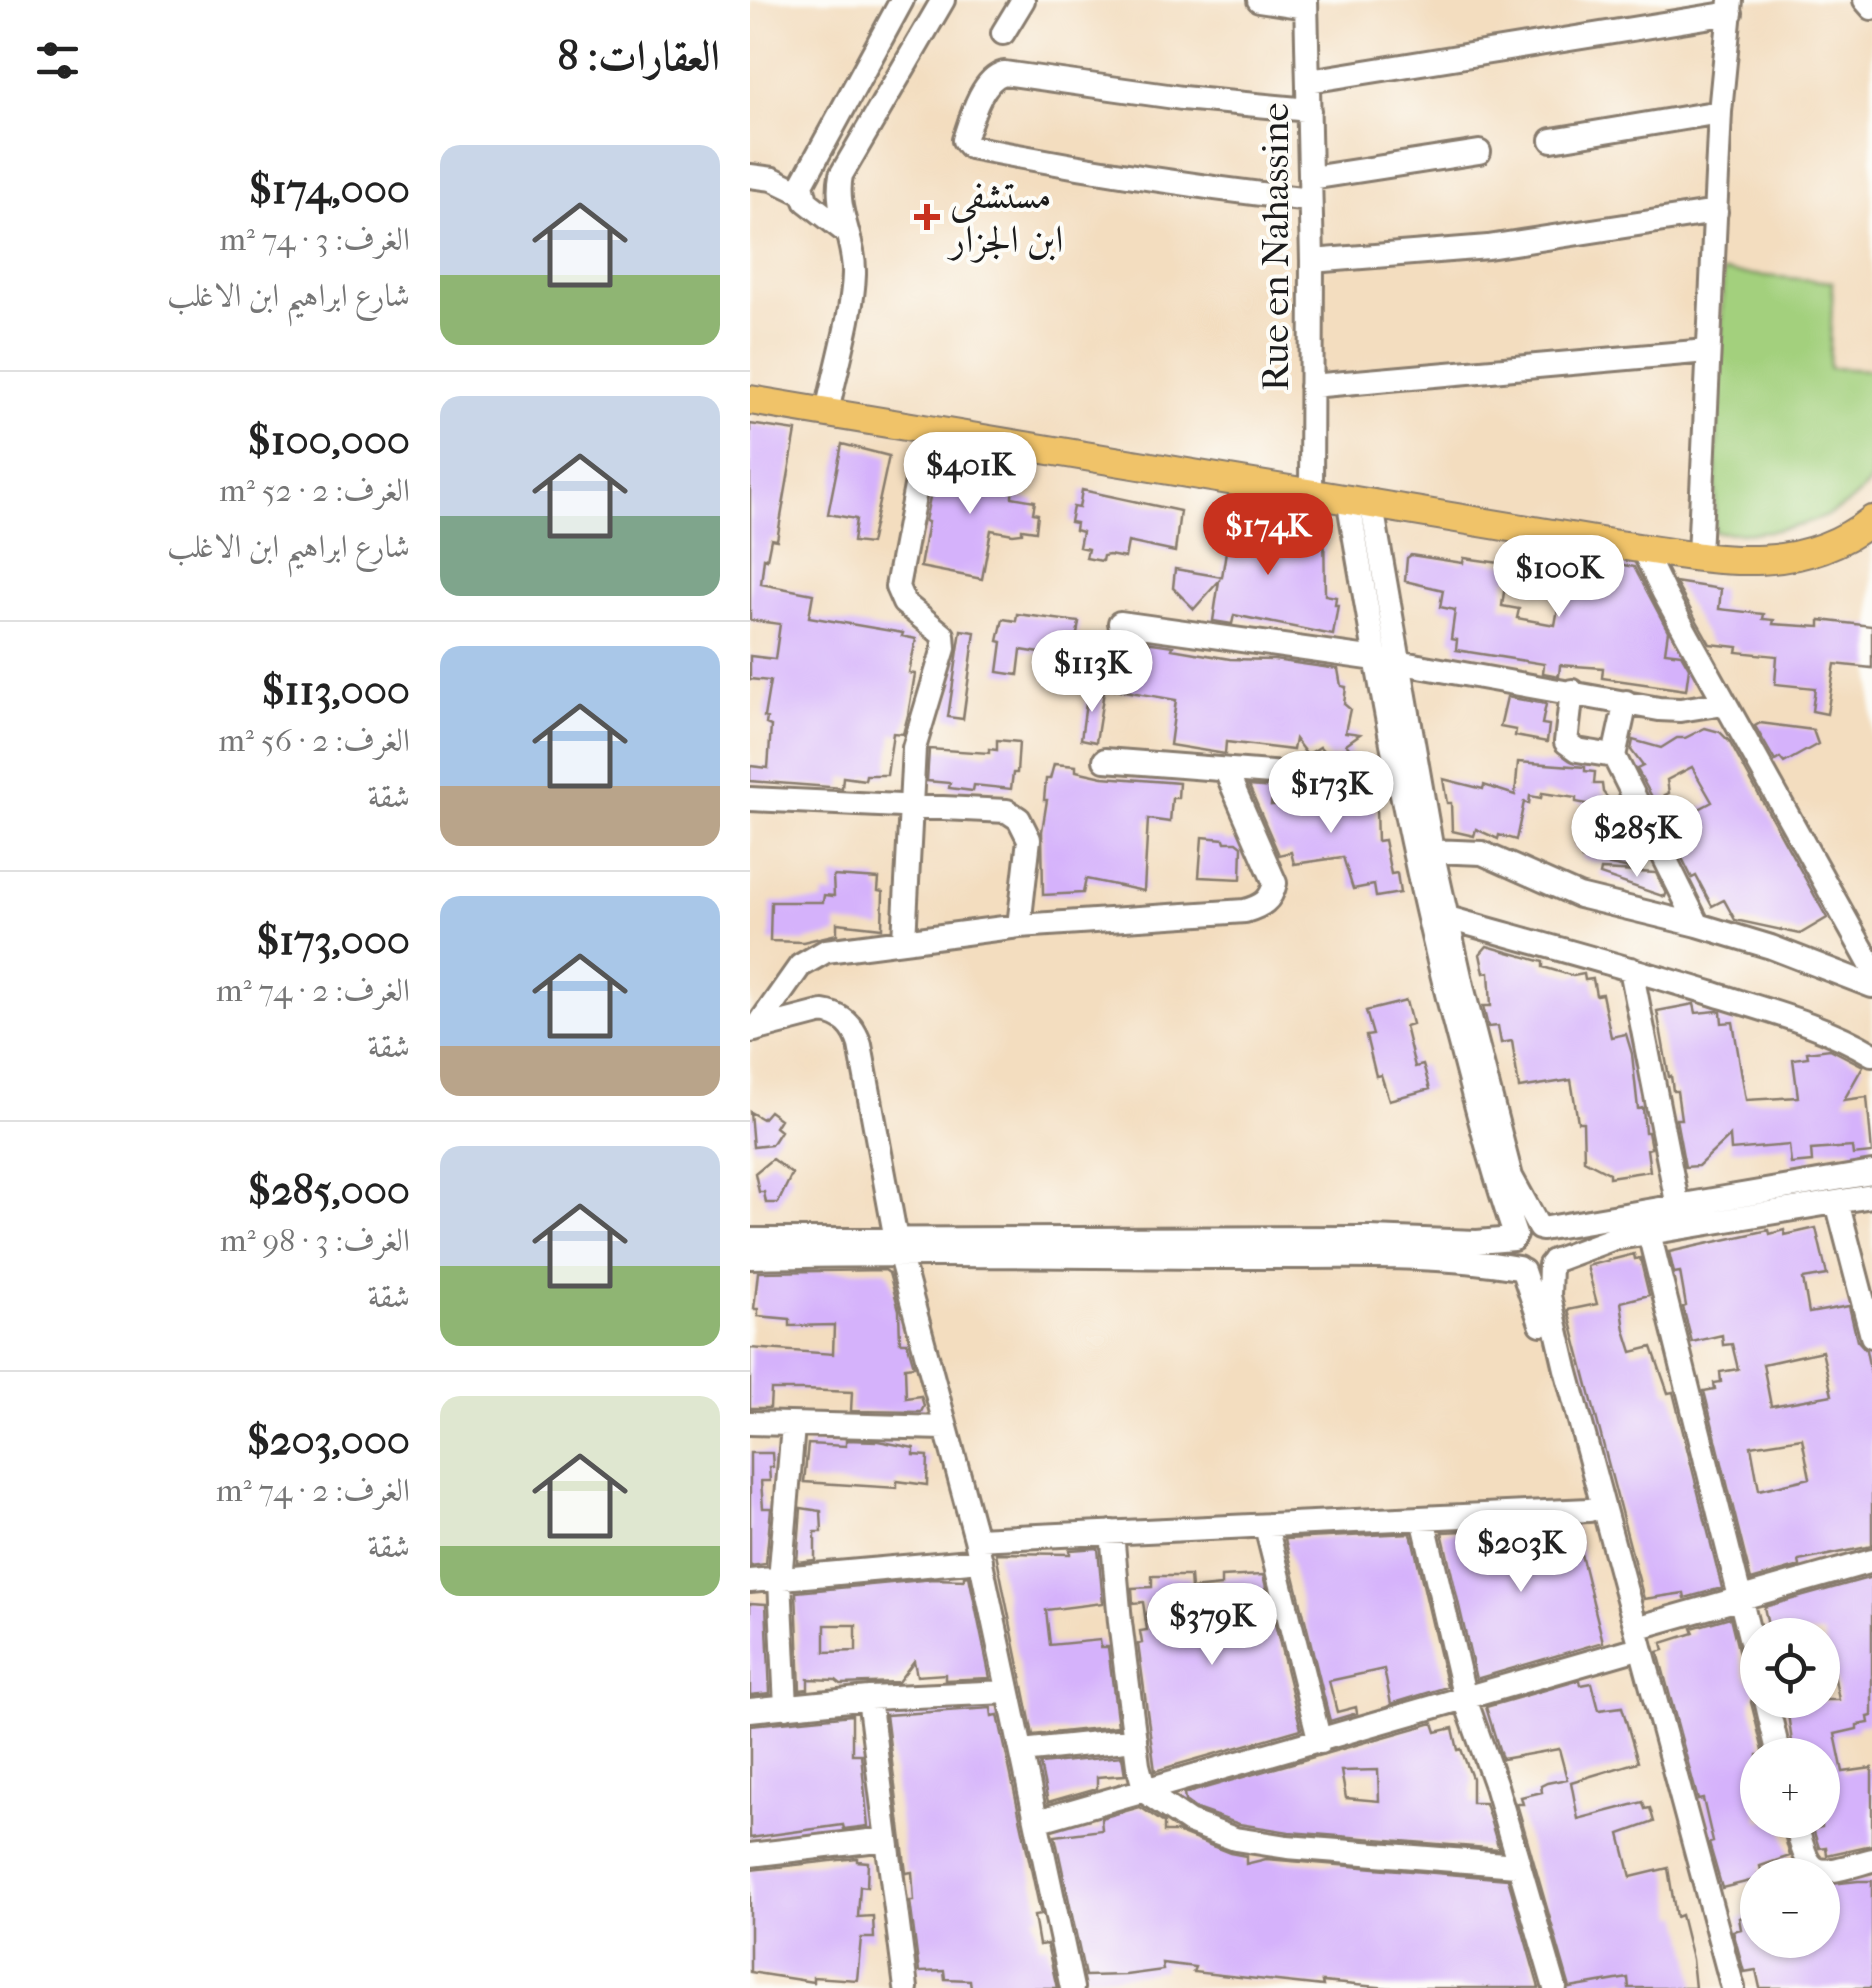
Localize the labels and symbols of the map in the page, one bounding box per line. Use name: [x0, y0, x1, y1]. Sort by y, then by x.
street label: Rue en Nahassine: [1253, 103, 1298, 391]
place label: مستشفى ابن الجزار: [946, 173, 1063, 263]
marker: مستشفى ابن الجزار: [914, 204, 940, 230]
pin: $401K: [900, 432, 1040, 517]
pin: $174K: [1198, 493, 1338, 578]
pin: $100K: [1489, 535, 1629, 620]
pin: $113K: [1022, 630, 1162, 715]
pin: $173K: [1261, 751, 1401, 836]
pin: $285K: [1567, 795, 1707, 880]
pin: $203K: [1451, 1510, 1591, 1595]
pin: $379K: [1142, 1583, 1282, 1668]

